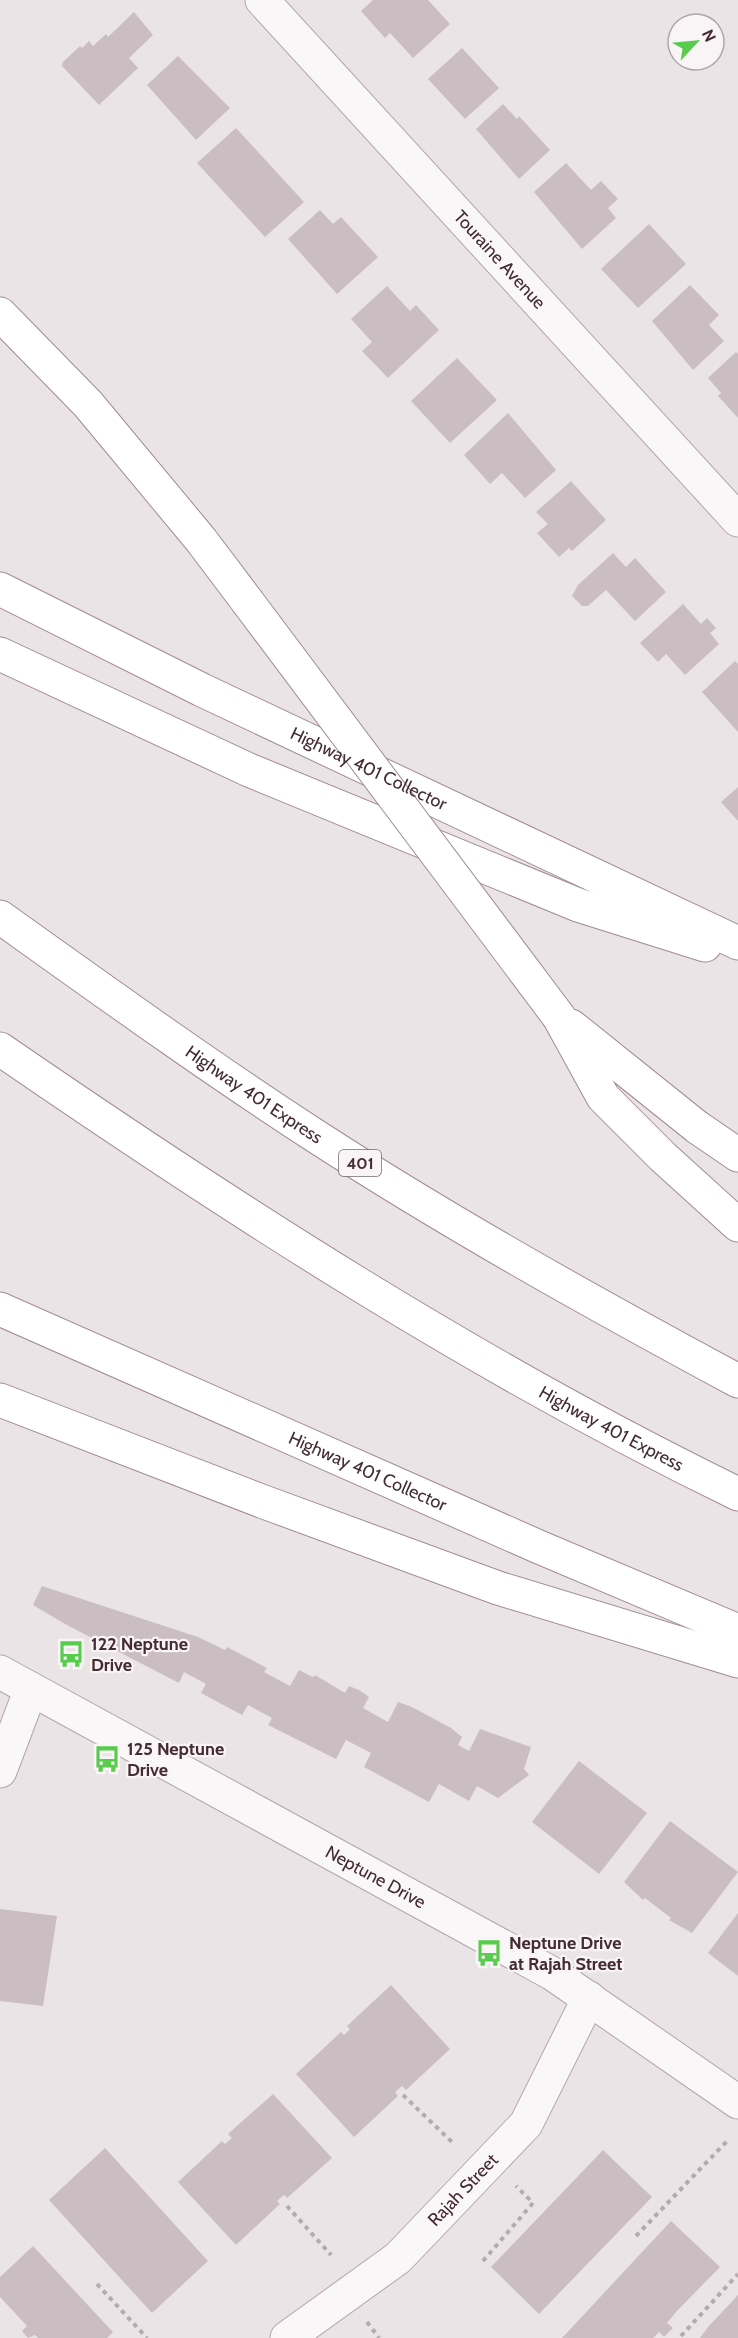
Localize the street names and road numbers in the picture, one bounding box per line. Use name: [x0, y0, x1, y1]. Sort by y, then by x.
street label: Touraine Avenue: [449, 206, 550, 314]
street label: Highway 401 Collector: [287, 722, 451, 815]
street label: Highway 401 Express: [181, 1041, 327, 1149]
road number: 401: [339, 1150, 381, 1176]
street label: Highway 401 Express: [535, 1381, 687, 1476]
street label: Highway 401 Collector: [285, 1427, 450, 1516]
street label: Neptune Drive: [322, 1841, 430, 1913]
street label: Rajah Street: [423, 2149, 503, 2231]

